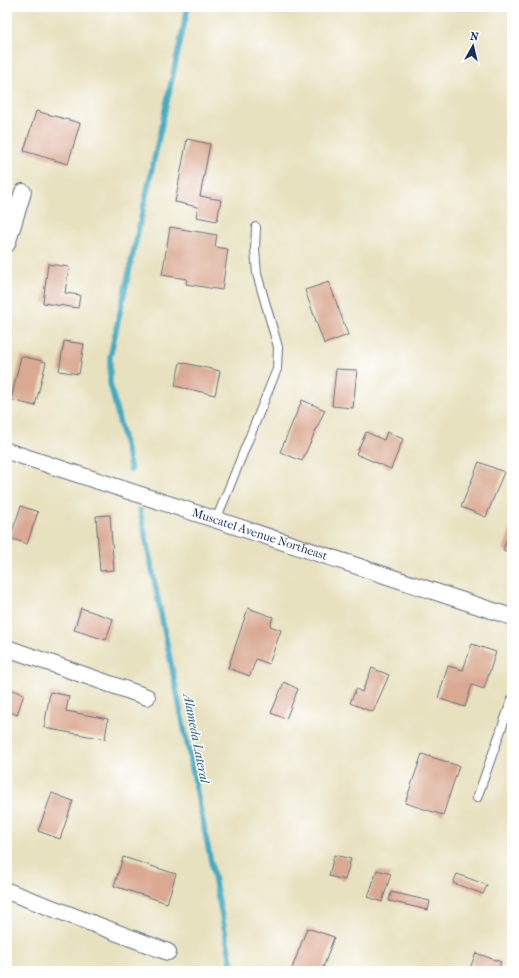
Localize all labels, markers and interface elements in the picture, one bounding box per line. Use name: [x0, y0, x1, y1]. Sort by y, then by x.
north arrow: [453, 26, 493, 66]
text: N: [469, 30, 480, 44]
street label: Muscatel Avenue Northeast: [190, 505, 330, 563]
water label: Alameda Lateral: [180, 690, 213, 786]

